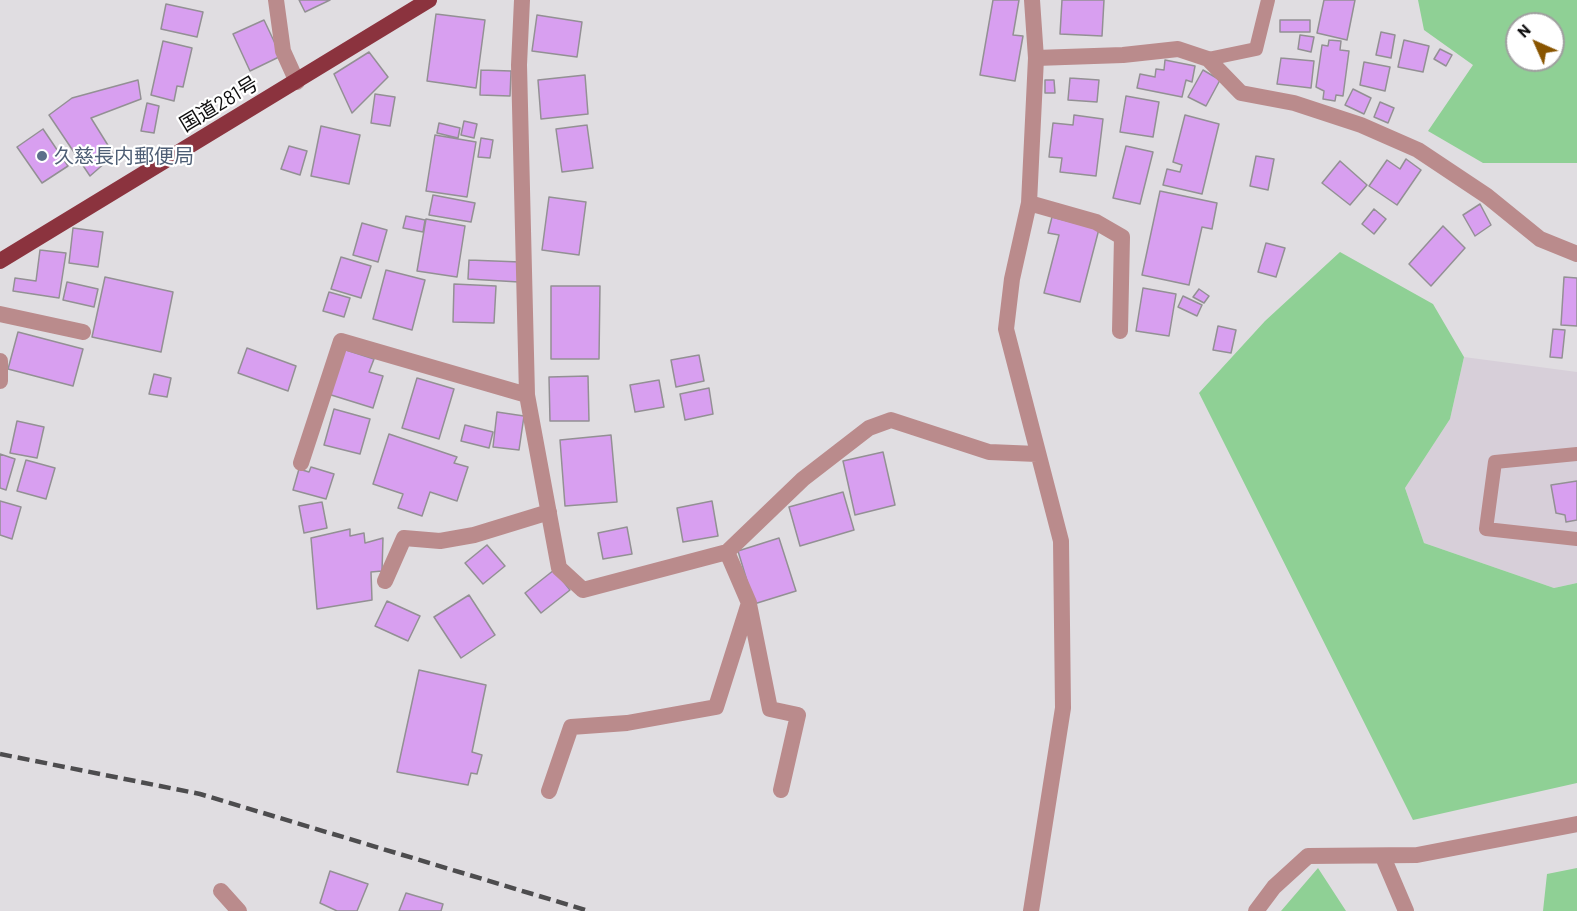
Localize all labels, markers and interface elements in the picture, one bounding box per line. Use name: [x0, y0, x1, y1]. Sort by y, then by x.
north arrow: [1505, 12, 1565, 72]
text: N: [1513, 20, 1534, 41]
street label: 国道281号: [175, 71, 263, 137]
place label: 久慈長内郵便局: [54, 144, 194, 168]
marker: 久慈長内郵便局: [35, 149, 49, 163]

